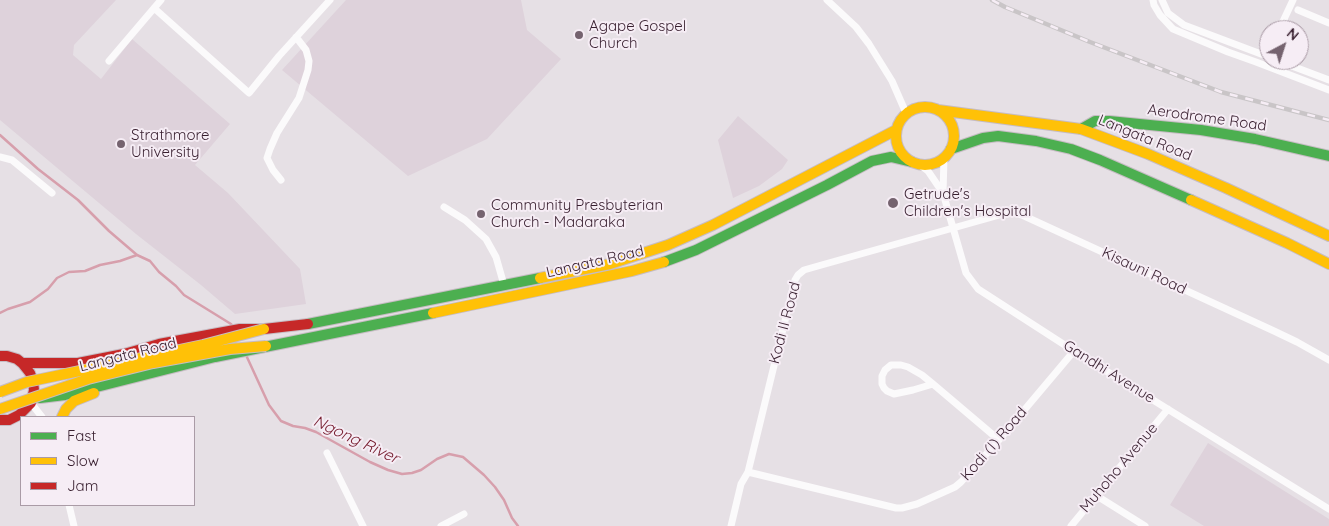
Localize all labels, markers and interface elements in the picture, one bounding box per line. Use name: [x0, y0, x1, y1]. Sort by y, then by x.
place label: Agape Gospel Church: [589, 17, 686, 52]
north arrow: [1259, 20, 1309, 70]
text: N: [1283, 24, 1303, 44]
marker: Agape Gospel Church: [573, 29, 585, 41]
street label: Aerodrome Road: [1146, 101, 1268, 135]
street label: Langata Road: [1095, 111, 1195, 165]
place label: Strathmore University: [131, 126, 209, 161]
marker: Strathmore University: [115, 138, 127, 150]
place label: Getrude's Children's Hospital: [904, 185, 1031, 220]
place label: Community Presbyterian Church - Madaraka: [491, 196, 663, 231]
marker: Getrude's Children's Hospital: [886, 196, 900, 210]
marker: Community Presbyterian Church - Madaraka: [475, 208, 487, 220]
street label: Langata Road: [544, 242, 646, 282]
street label: Kisauni Road: [1099, 244, 1189, 298]
street label: Kodi II Road: [765, 280, 805, 366]
street label: Langata Road: [78, 334, 178, 376]
street label: Gandhi Avenue: [1060, 337, 1158, 407]
street label: Kodi (I) Road: [957, 404, 1031, 484]
water label: Ngong River: [310, 412, 402, 468]
legend: [20, 416, 195, 506]
street label: Muhoho Avenue: [1076, 420, 1162, 516]
text: Fast: [67, 426, 96, 445]
text: Slow: [67, 451, 99, 470]
text: Jam: [67, 476, 98, 495]

